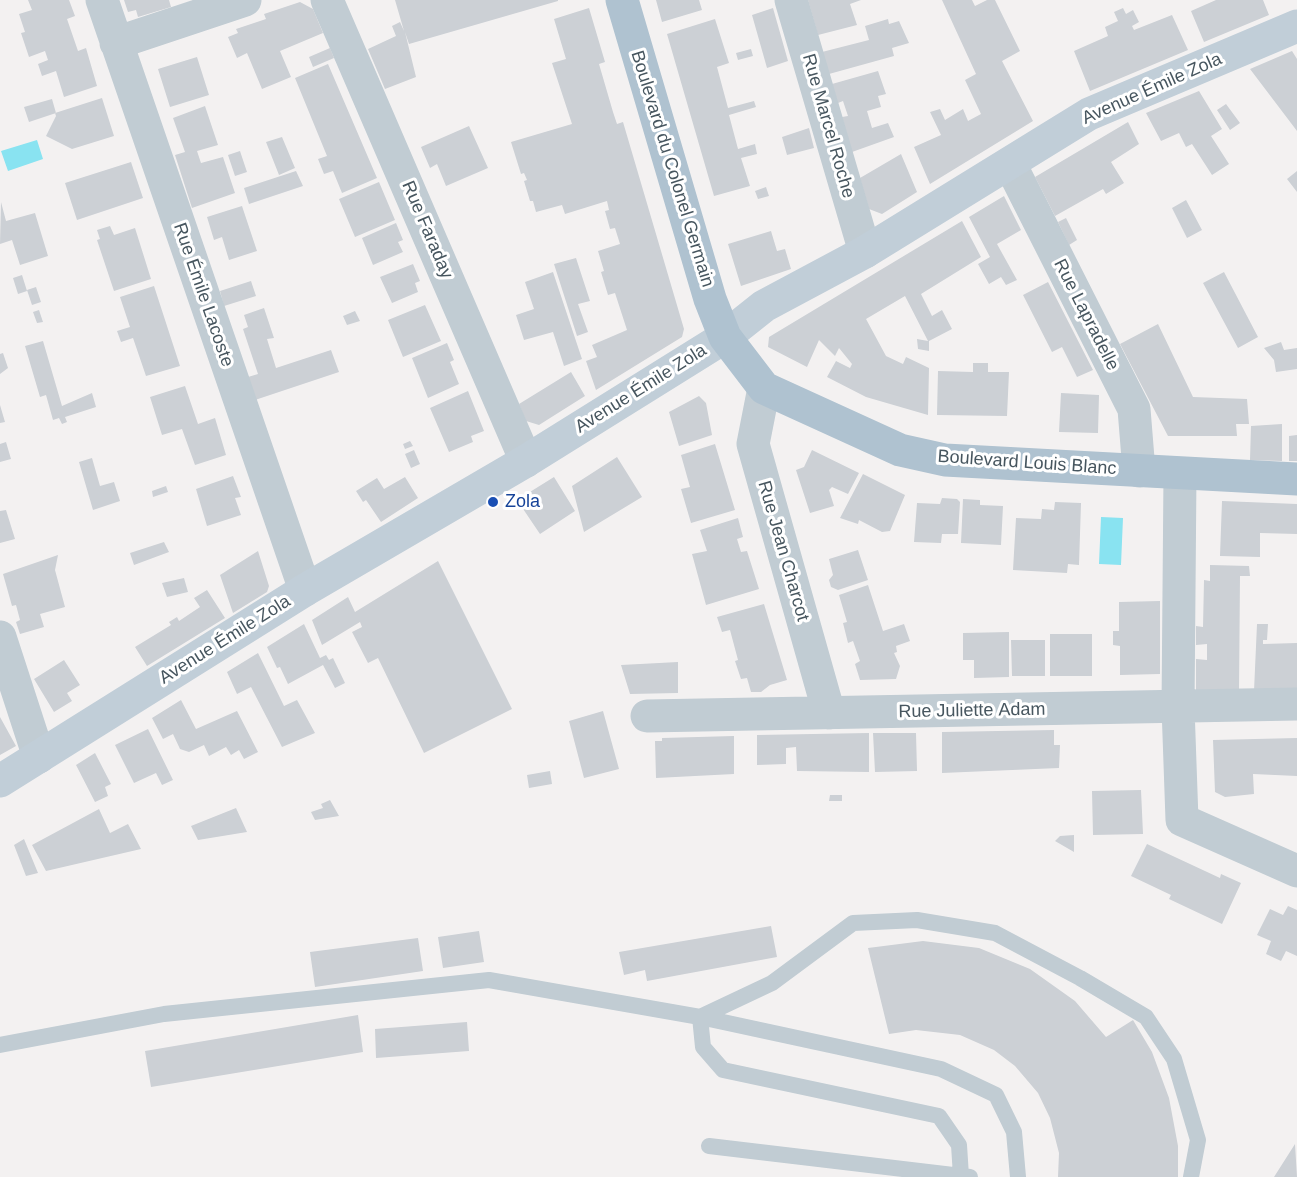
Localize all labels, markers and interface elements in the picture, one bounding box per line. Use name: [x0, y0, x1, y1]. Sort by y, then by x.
street label: Boulevard du Colonel Germain: [626, 48, 718, 290]
street label: Avenue Émile Zola: [1079, 48, 1225, 130]
street label: Rue Marcel Roche: [797, 51, 859, 201]
street label: Rue Faraday: [397, 178, 457, 282]
street label: Rue Émile Lacoste: [168, 220, 238, 370]
street label: Rue Lapradelle: [1049, 256, 1123, 374]
street label: Avenue Émile Zola: [571, 340, 711, 438]
street label: Boulevard Louis Blanc: [937, 446, 1117, 480]
street label: Rue Jean Charcot: [753, 478, 813, 624]
place label: Zola: [505, 491, 540, 513]
marker: Zola: [486, 495, 500, 509]
street label: Avenue Émile Zola: [155, 591, 295, 689]
street label: Rue Juliette Adam: [898, 699, 1046, 723]

